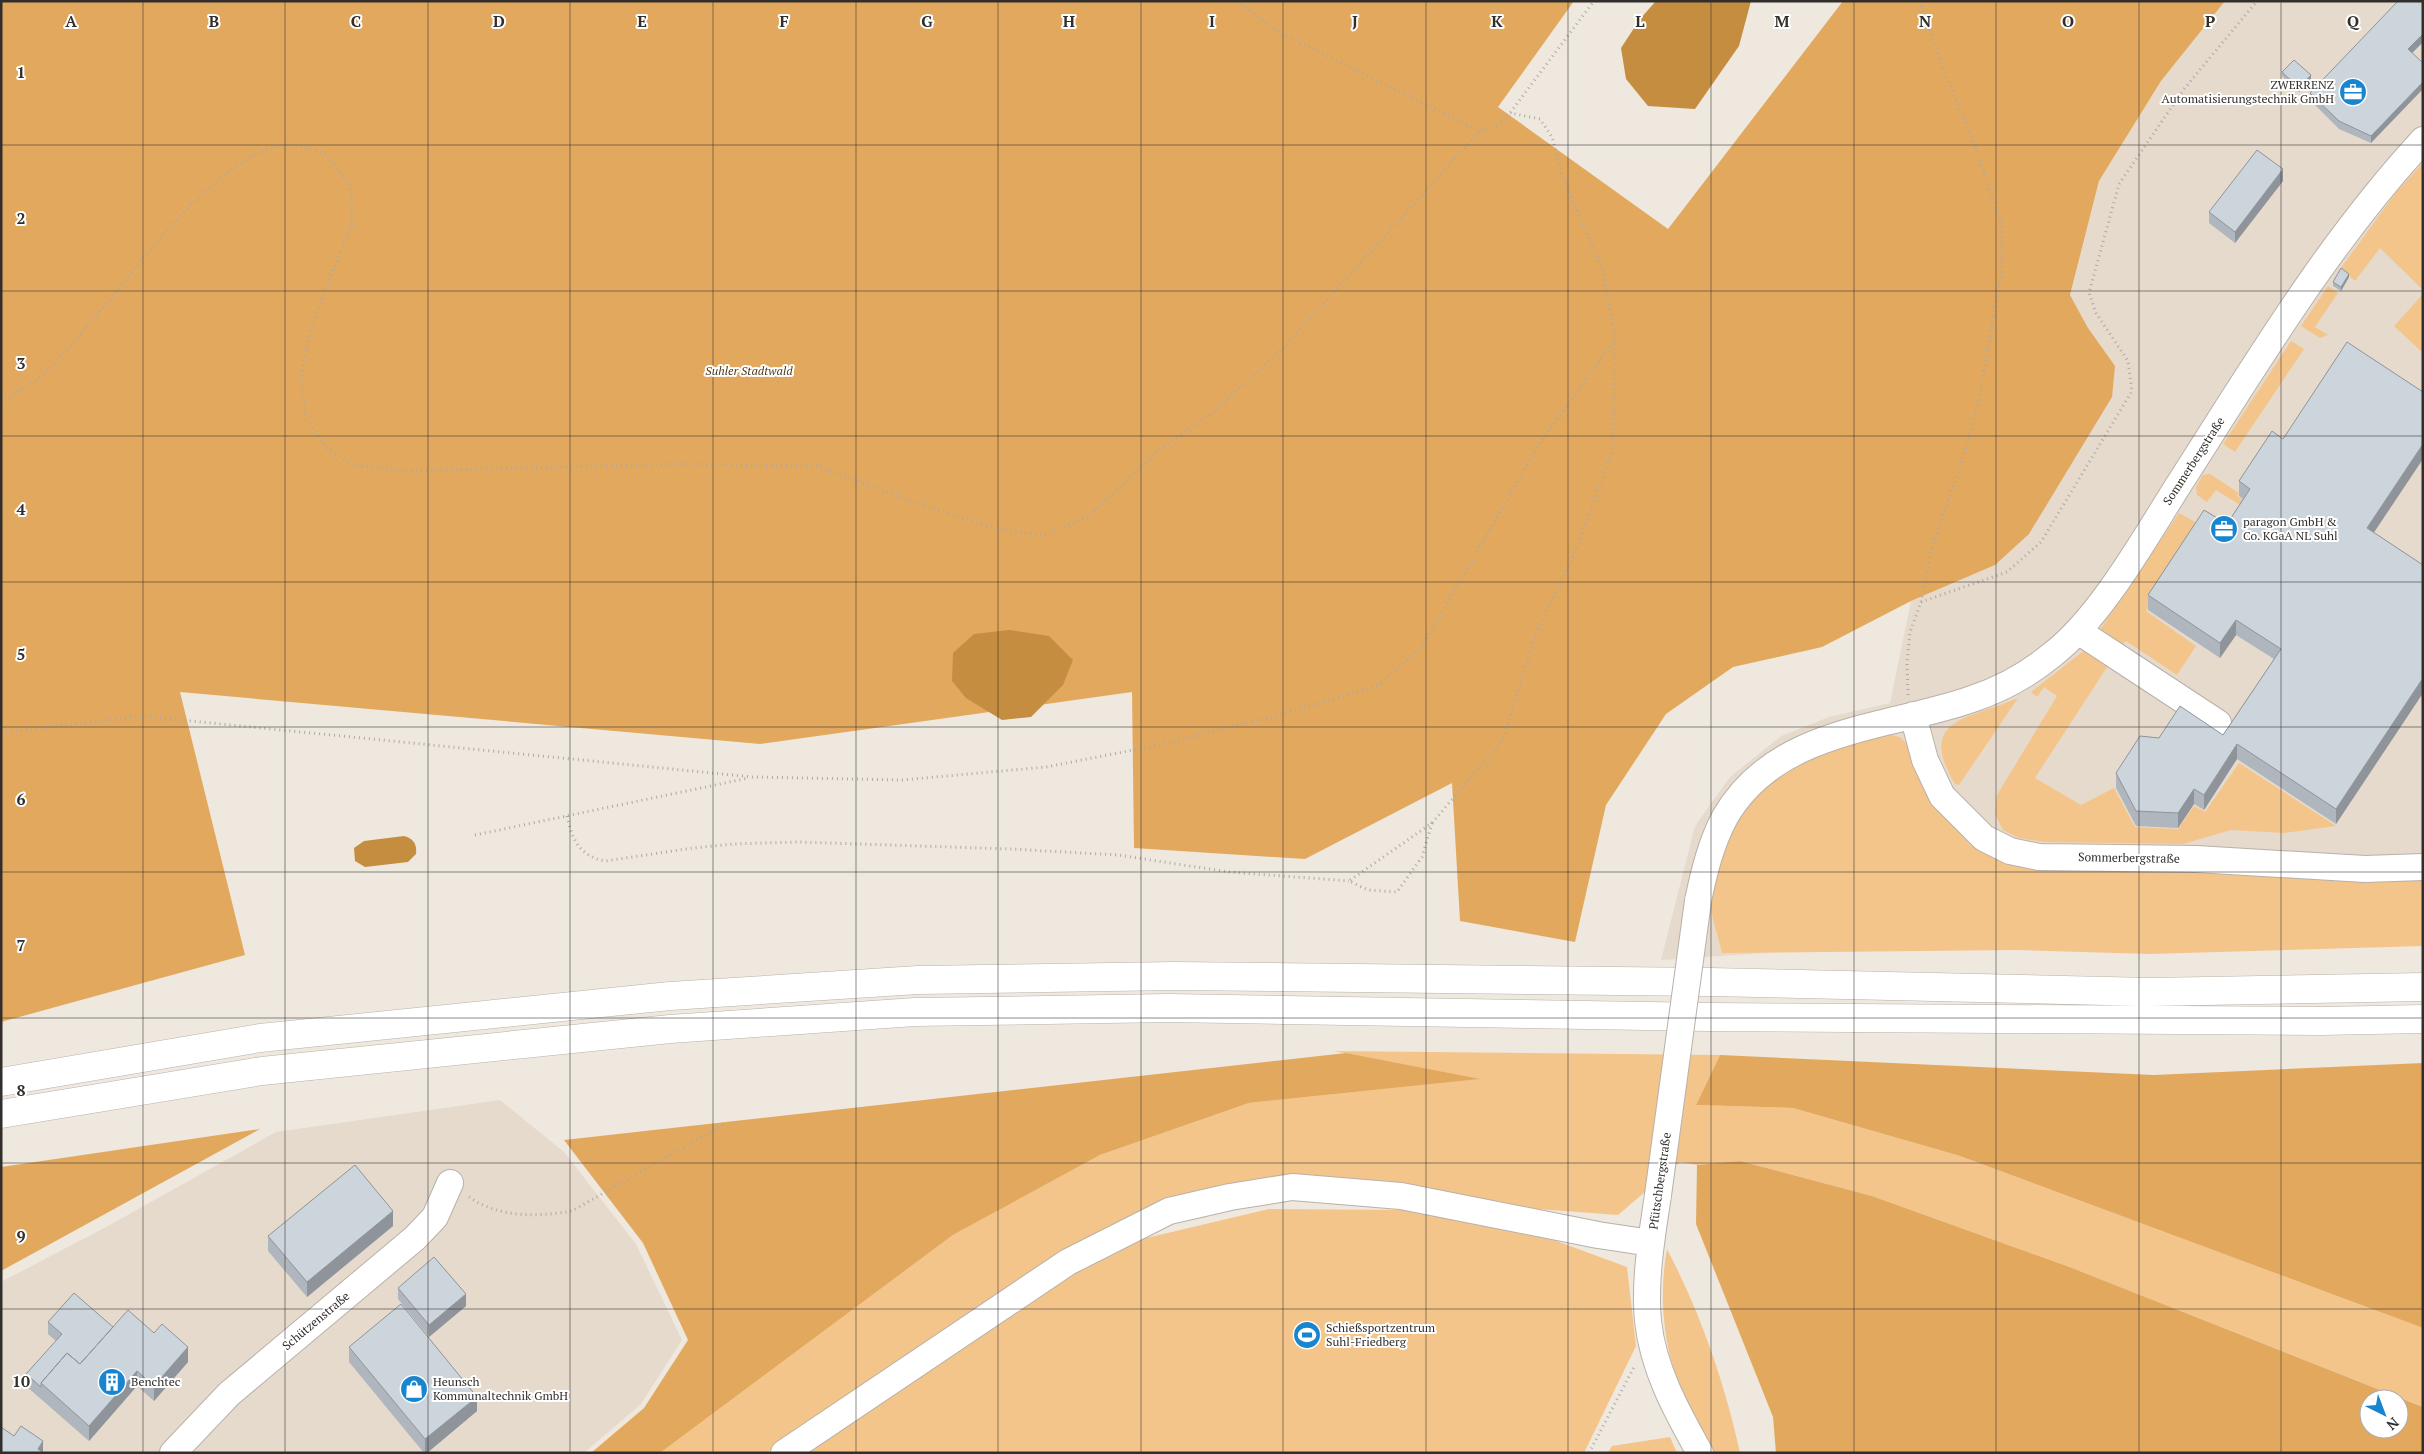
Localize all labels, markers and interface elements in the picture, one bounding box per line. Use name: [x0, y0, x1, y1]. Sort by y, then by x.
text: A: [65, 10, 77, 32]
text: B: [209, 10, 219, 32]
text: C: [351, 10, 361, 32]
text: D: [493, 10, 505, 32]
text: E: [637, 10, 647, 32]
text: F: [779, 10, 789, 32]
text: G: [921, 10, 933, 32]
text: H: [1063, 10, 1075, 32]
text: I: [1209, 10, 1215, 32]
text: J: [1352, 10, 1358, 32]
text: K: [1491, 10, 1503, 32]
text: L: [1635, 10, 1645, 32]
text: M: [1775, 10, 1790, 32]
text: N: [1919, 10, 1931, 32]
text: O: [2062, 10, 2074, 32]
text: P: [2205, 10, 2215, 32]
text: Q: [2347, 10, 2360, 32]
text: 1: [16, 61, 26, 83]
place label: ZWERRENZ Automatisierungstechnik GmbH: [2162, 77, 2334, 106]
office icon: ZWERRENZ Automatisierungstechnik GmbH: [2338, 77, 2368, 107]
text: 2: [16, 207, 26, 229]
text: 3: [16, 352, 26, 374]
park label: Suhler Stadtwald: [705, 363, 793, 378]
street label: Sommerbergstraße: [2160, 414, 2228, 508]
text: 4: [16, 498, 26, 520]
office icon: paragon GmbH & Co. KGaA NL Suhl: [2209, 514, 2239, 544]
place label: paragon GmbH & Co. KGaA NL Suhl: [2243, 514, 2338, 543]
text: 5: [16, 643, 26, 665]
text: 6: [16, 788, 26, 810]
street label: Sommerbergstraße: [2078, 849, 2180, 866]
text: 7: [16, 934, 26, 956]
text: 8: [16, 1079, 26, 1101]
street label: Pfütschbergstraße: [1645, 1131, 1674, 1230]
text: 9: [16, 1225, 26, 1247]
street label: Schützenstraße: [279, 1288, 352, 1353]
sports icon: Schießsportzentrum Suhl-Friedberg: [1292, 1320, 1322, 1350]
place label: Schießsportzentrum Suhl-Friedberg: [1326, 1320, 1436, 1349]
building icon: Benchtec: [97, 1367, 127, 1397]
text: 10: [12, 1370, 30, 1392]
place label: Benchtec: [131, 1374, 181, 1389]
shop icon: Heunsch Kommunaltechnik GmbH: [399, 1374, 429, 1404]
place label: Heunsch Kommunaltechnik GmbH: [433, 1374, 568, 1403]
north arrow: [2359, 1389, 2409, 1439]
text: N: [2382, 1413, 2403, 1435]

